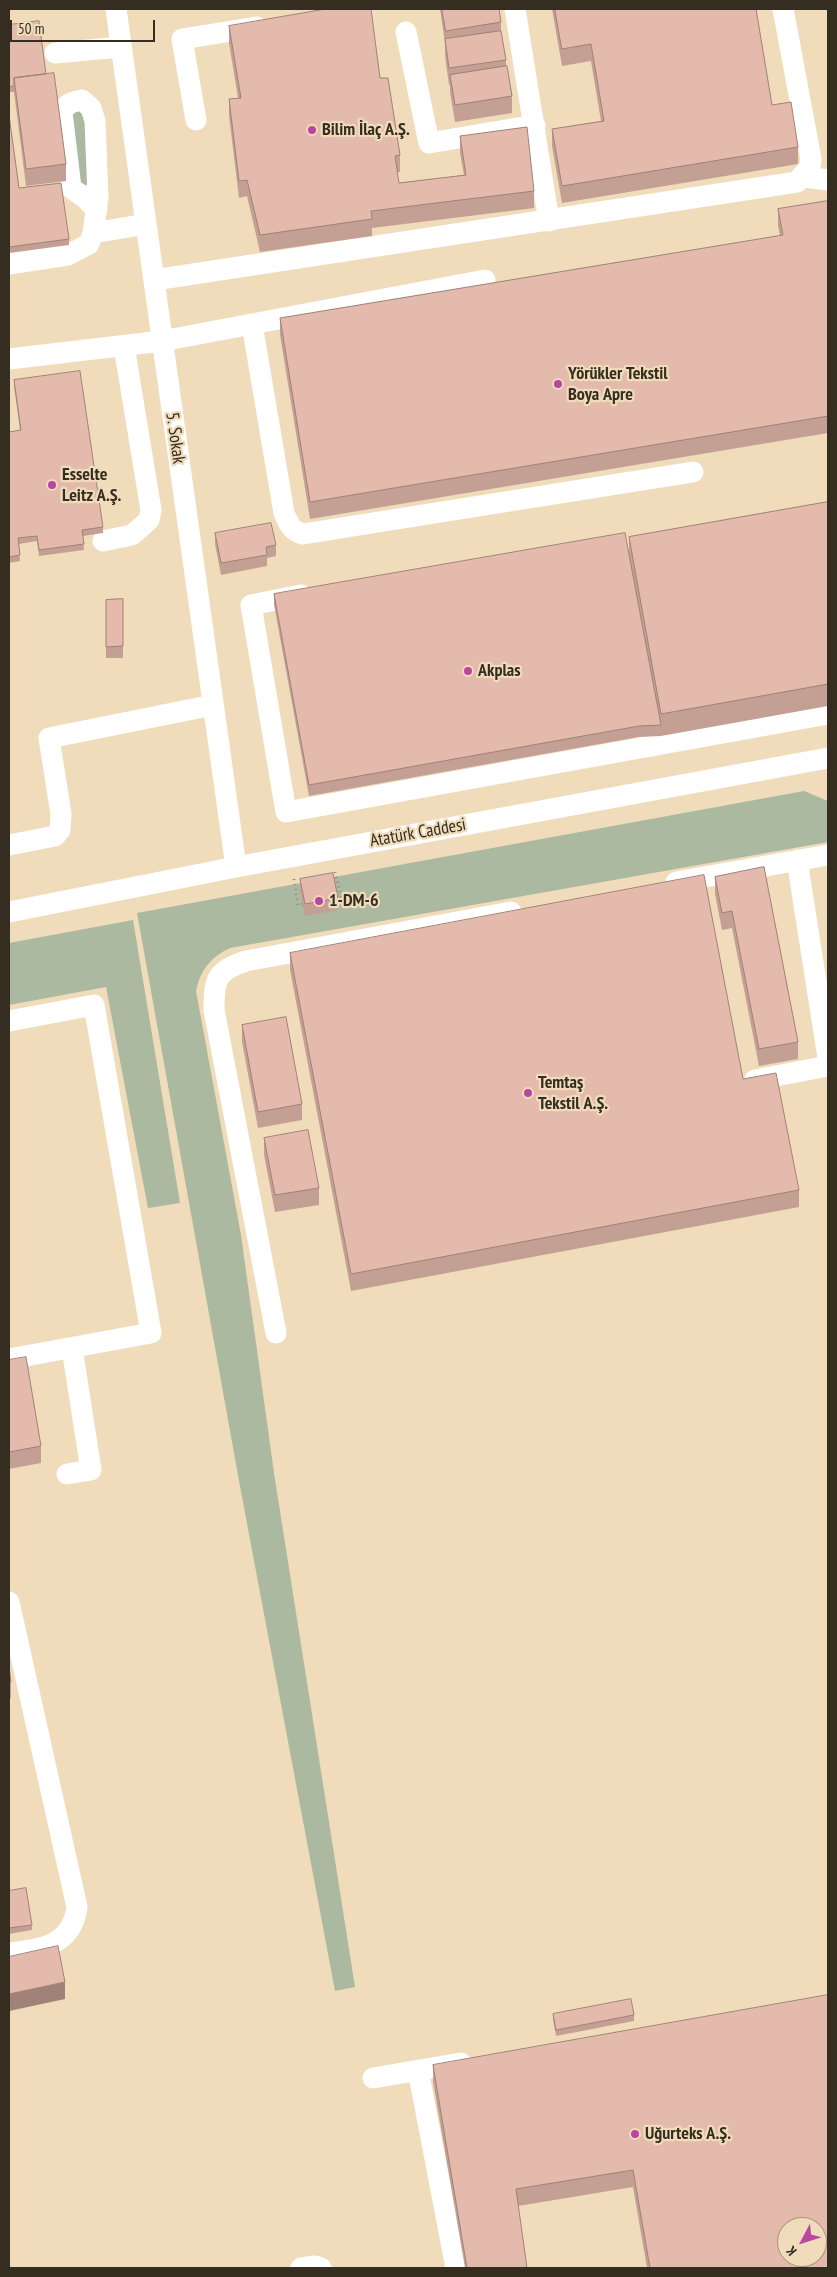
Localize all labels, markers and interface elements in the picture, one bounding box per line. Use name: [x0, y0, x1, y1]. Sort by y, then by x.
scale bar: [12, 10, 158, 42]
text: 50 m: [18, 19, 44, 38]
place label: Bilim İlaç A.Ş.: [322, 119, 410, 141]
marker: Bilim İlaç A.Ş.: [306, 124, 318, 136]
place label: Yörükler Tekstil Boya Apre: [568, 363, 668, 406]
marker: Yörükler Tekstil Boya Apre: [552, 378, 564, 390]
street label: 5. Sokak: [161, 411, 189, 465]
place label: Esselte Leitz A.Ş.: [62, 464, 121, 506]
marker: Esselte Leitz A.Ş.: [46, 479, 58, 491]
place label: Akplas: [478, 660, 521, 682]
marker: Akplas: [462, 665, 474, 677]
street label: Atatürk Caddesi: [368, 814, 468, 852]
place label: 1-DM-6: [329, 890, 379, 912]
marker: 1-DM-6: [313, 895, 325, 907]
place label: Temtaş Tekstil A.Ş.: [538, 1072, 608, 1114]
marker: Temtaş Tekstil A.Ş.: [522, 1087, 534, 1099]
place label: Uğurteks A.Ş.: [645, 2123, 731, 2145]
marker: Uğurteks A.Ş.: [629, 2128, 641, 2140]
north arrow: [777, 2217, 827, 2267]
text: K: [782, 2242, 801, 2260]

